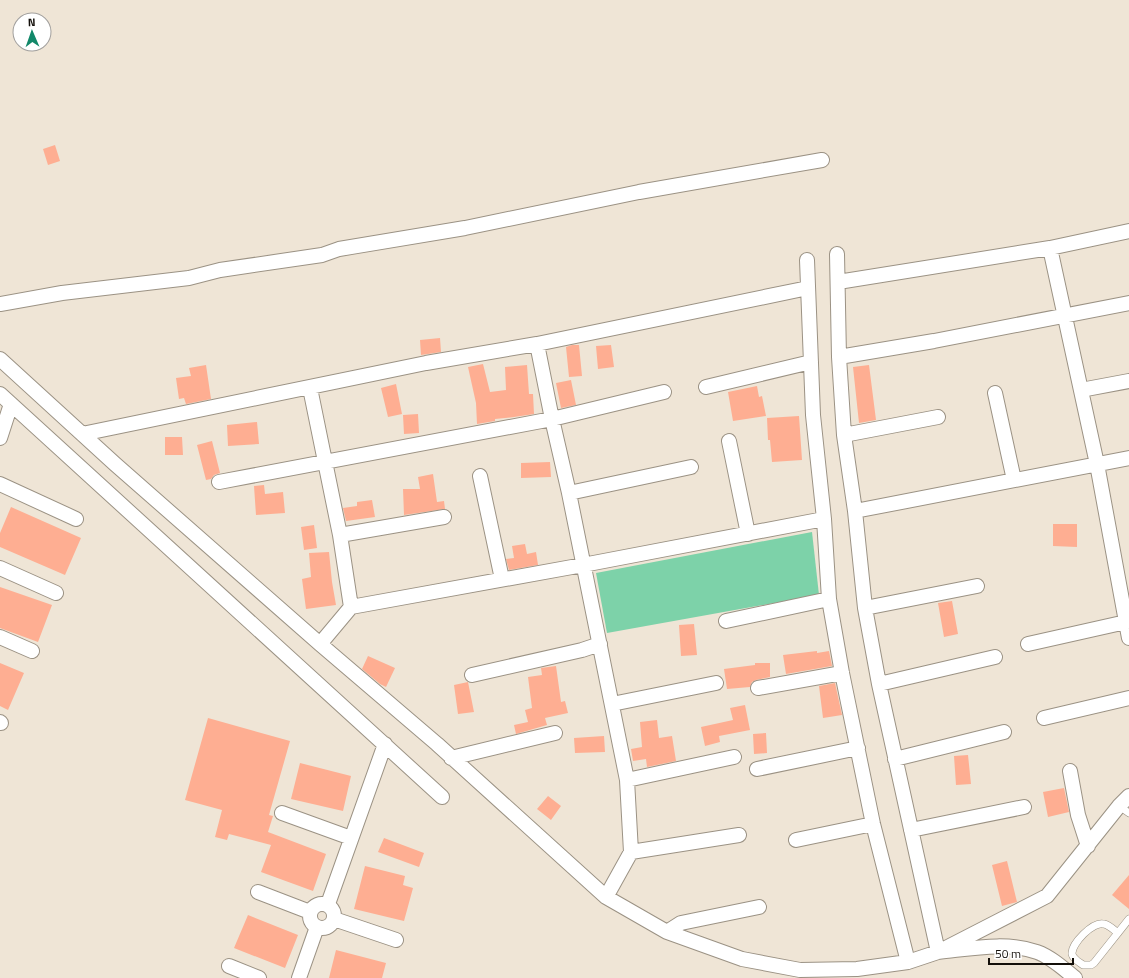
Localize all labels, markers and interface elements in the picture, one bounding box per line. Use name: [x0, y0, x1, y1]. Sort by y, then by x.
north arrow: [12, 12, 52, 52]
text: N: [28, 14, 36, 30]
scale bar: [989, 940, 1073, 966]
text: 50 m: [995, 944, 1021, 963]

